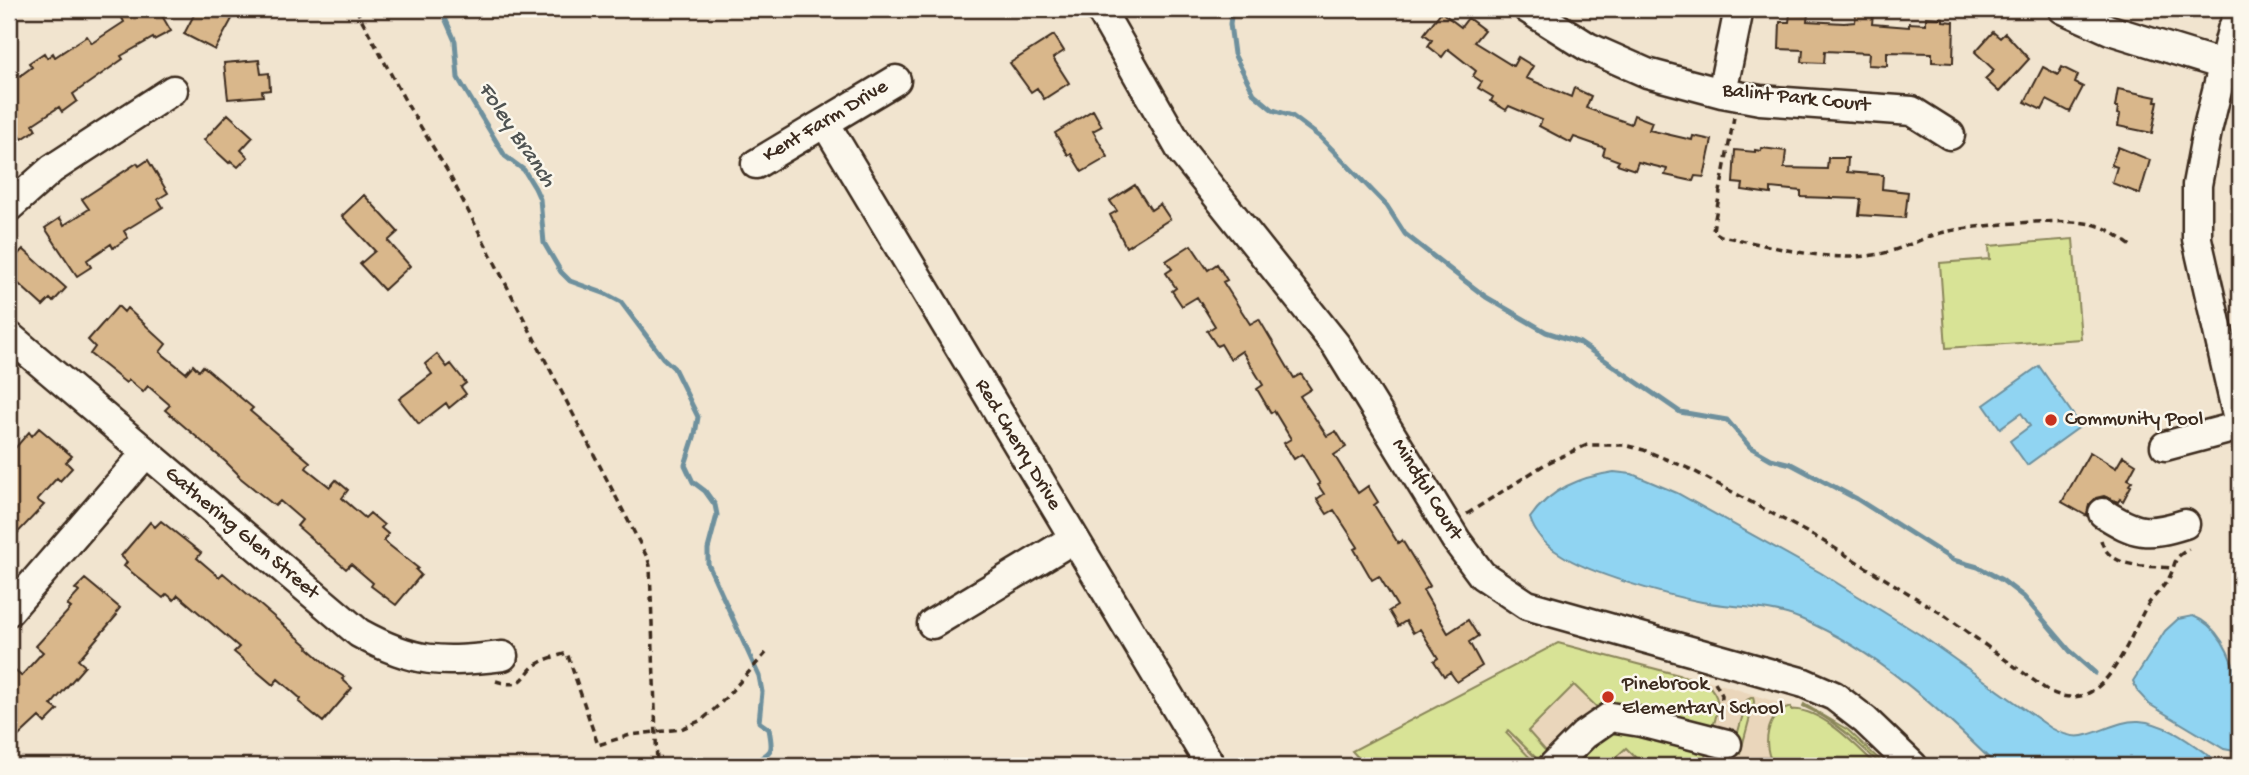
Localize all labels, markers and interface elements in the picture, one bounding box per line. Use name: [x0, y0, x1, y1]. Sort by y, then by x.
street label: Kent Farm Drive: [759, 74, 894, 169]
water label: Foley Branch: [471, 77, 561, 193]
street label: Balint Park Court: [1720, 79, 1873, 119]
street label: Red Cherry Drive: [968, 375, 1067, 516]
place label: Community Pool: [2065, 408, 2203, 433]
marker: Community Pool: [2043, 412, 2059, 428]
street label: Mindful Court: [1385, 434, 1468, 548]
street label: Gathering Glen Street: [159, 462, 325, 608]
place label: Pinebrook Elementary School: [1621, 673, 1784, 722]
marker: Pinebrook Elementary School: [1600, 689, 1616, 705]

